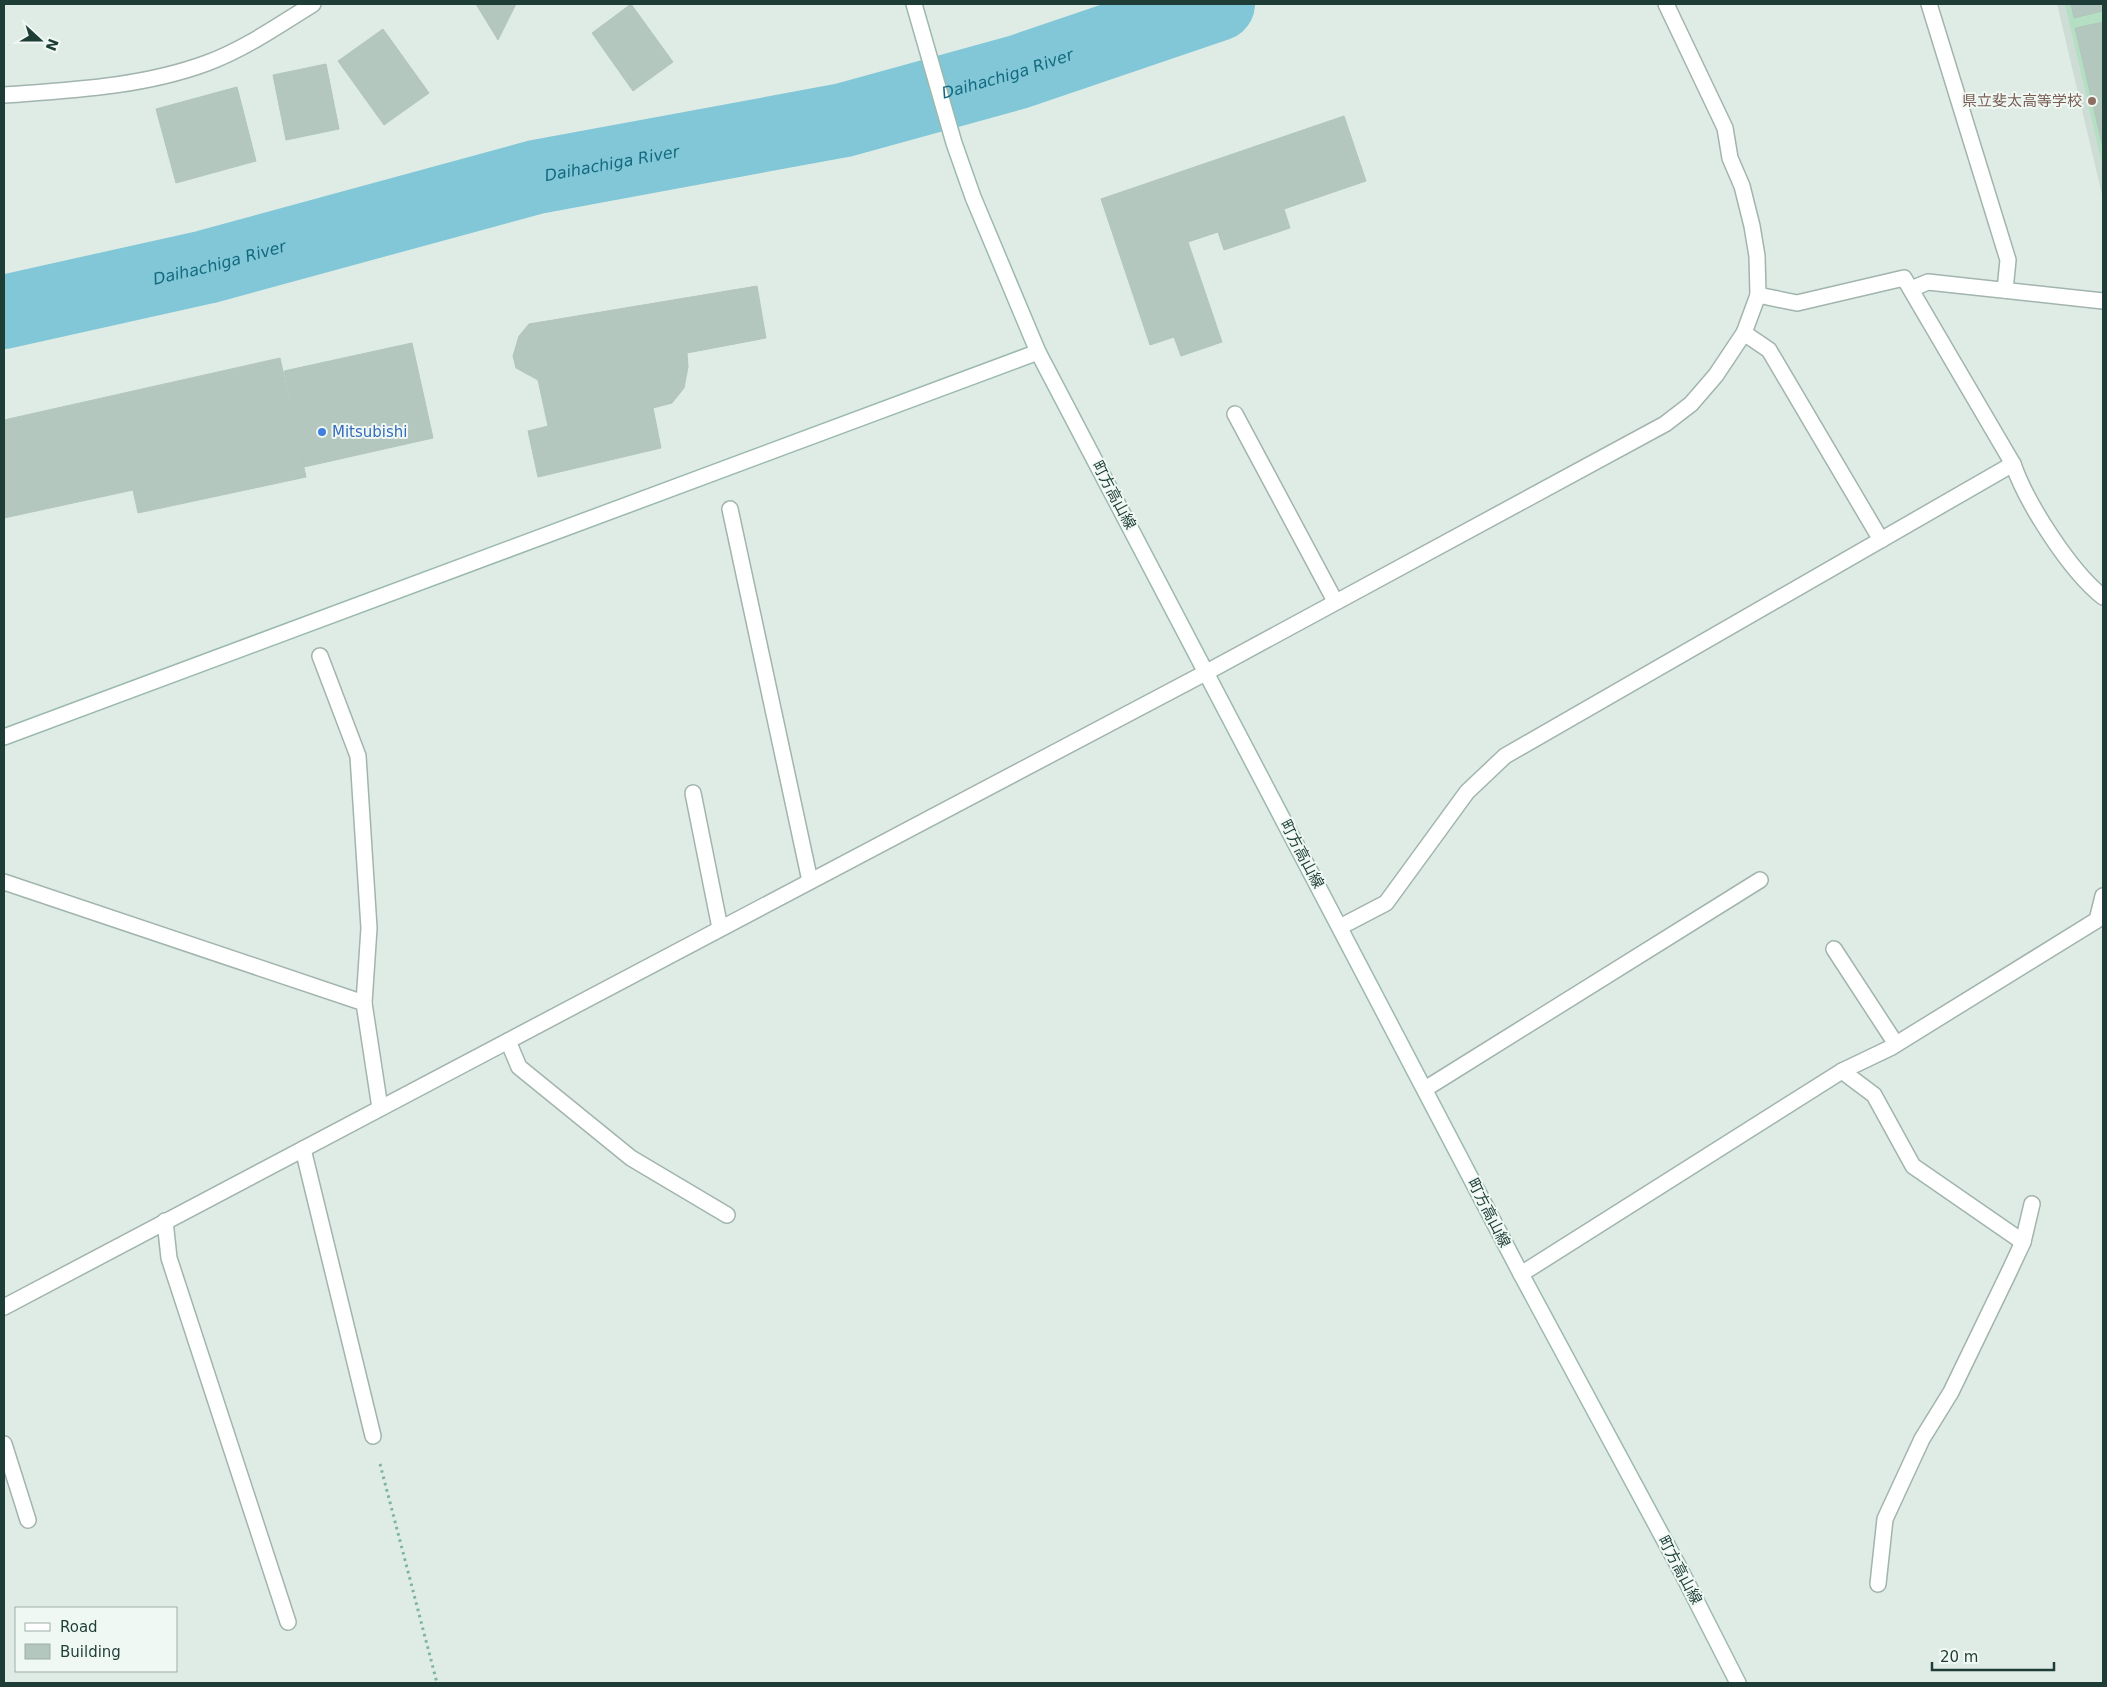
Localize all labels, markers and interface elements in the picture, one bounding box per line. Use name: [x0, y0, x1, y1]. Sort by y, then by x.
north arrow: [15, 15, 65, 65]
text: N: [43, 36, 62, 53]
water label: Daihachiga River: [939, 44, 1077, 102]
place label: 県立斐太高等学校: [1962, 92, 2082, 110]
marker: 県立斐太高等学校: [2086, 95, 2098, 107]
water label: Daihachiga River: [543, 141, 682, 185]
water label: Daihachiga River: [151, 236, 289, 288]
place label: Mitsubishi: [332, 423, 408, 441]
marker: Mitsubishi: [316, 426, 328, 438]
street label: 町方高山線: [1088, 458, 1140, 532]
street label: 町方高山線: [1276, 817, 1328, 891]
street label: 町方高山線: [1464, 1175, 1514, 1251]
street label: 町方高山線: [1654, 1533, 1706, 1607]
legend: [15, 1607, 178, 1672]
text: Road: [60, 1618, 98, 1636]
scale bar: [1932, 1640, 2054, 1672]
text: Building: [60, 1643, 121, 1661]
text: 20 m: [1940, 1648, 1978, 1666]

